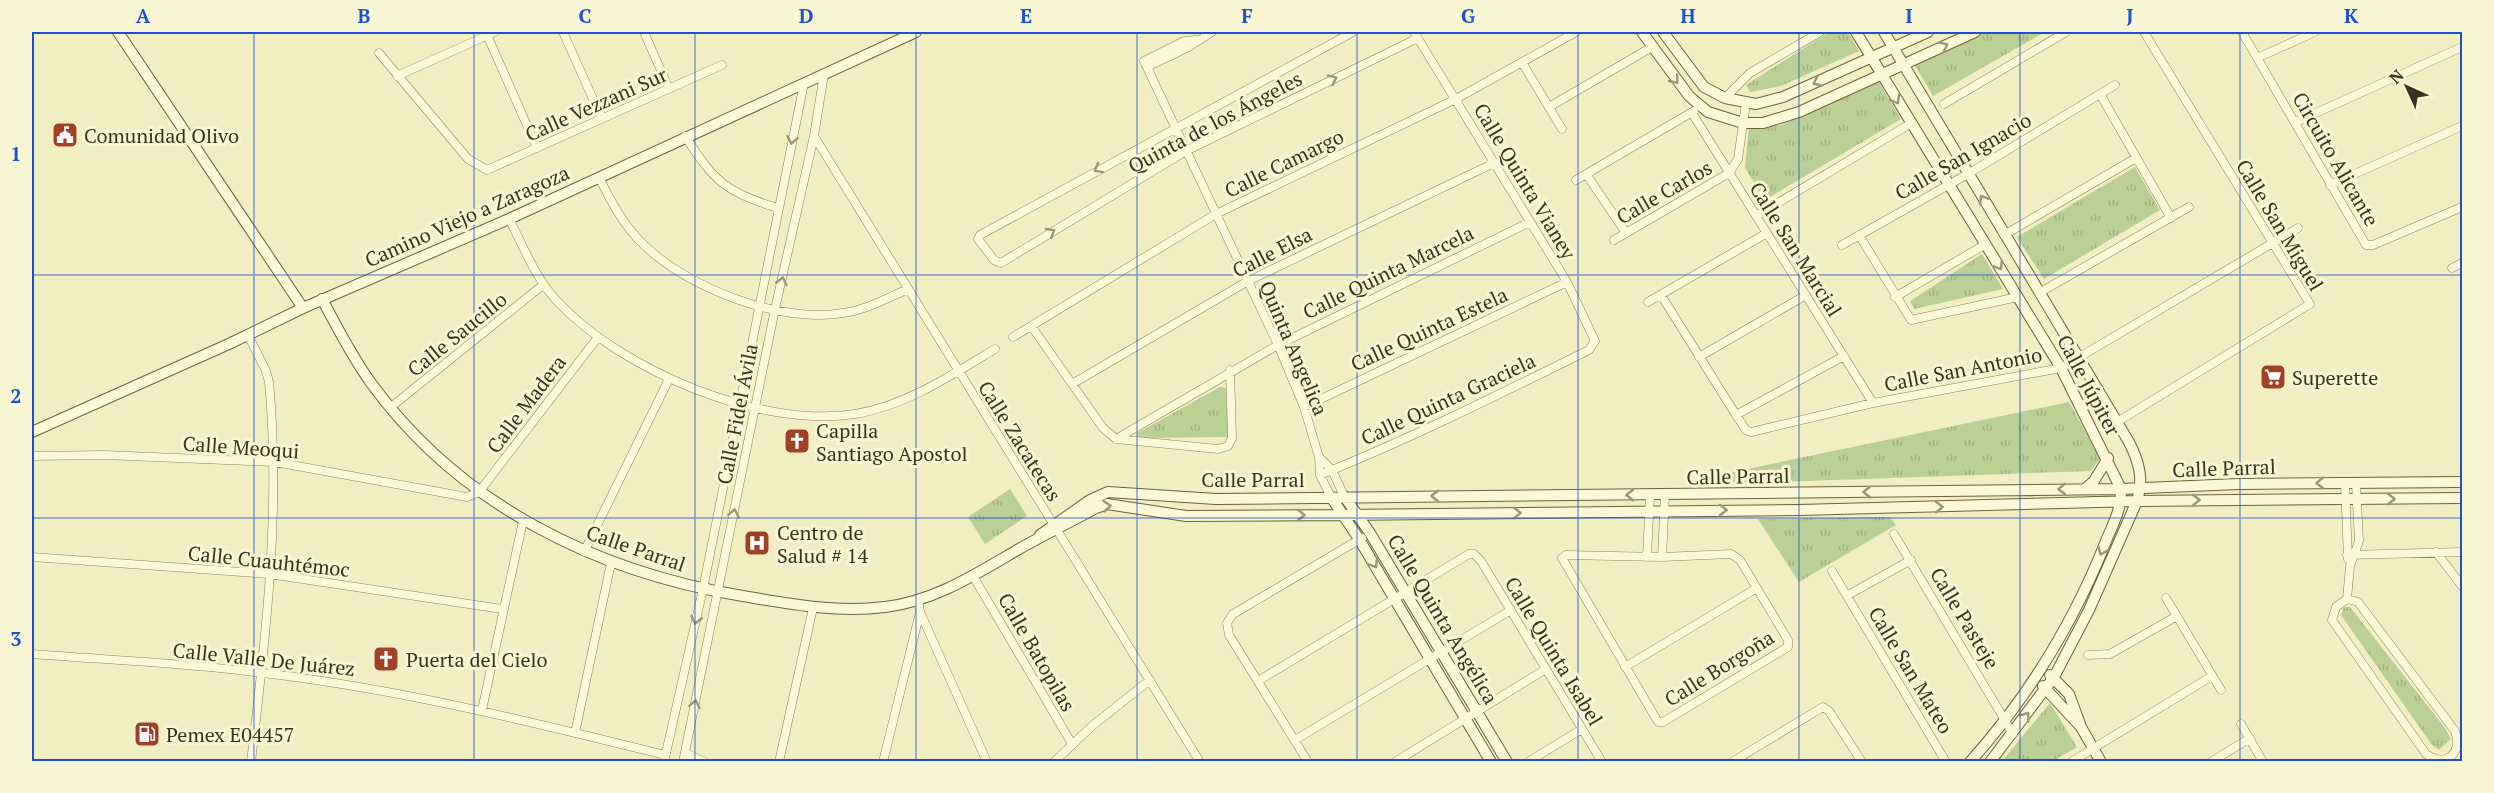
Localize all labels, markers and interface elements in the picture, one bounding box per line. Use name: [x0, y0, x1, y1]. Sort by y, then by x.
text: A: [136, 2, 151, 29]
text: B: [358, 2, 371, 29]
text: C: [578, 2, 592, 29]
text: D: [799, 2, 813, 29]
text: E: [1020, 2, 1032, 29]
text: F: [1241, 2, 1253, 29]
text: G: [1461, 2, 1475, 29]
text: H: [1680, 2, 1696, 29]
text: I: [1905, 2, 1913, 29]
text: J: [2126, 2, 2134, 29]
text: K: [2344, 2, 2359, 29]
one-way arrow: [1937, 41, 1948, 53]
north arrow: [2377, 57, 2437, 117]
street label: Calle Vezzani Sur: [521, 60, 672, 147]
text: N: [2384, 64, 2408, 88]
street label: Quinta de los Ángeles: [1123, 65, 1307, 179]
one-way arrow: [1668, 73, 1679, 84]
one-way arrow: [1326, 75, 1337, 87]
one-way arrow: [1813, 75, 1824, 87]
street label: Circuito Alicante: [2287, 87, 2385, 231]
one-way arrow: [1889, 94, 1901, 104]
street label: Calle Quinta Vianey: [1468, 98, 1583, 265]
street label: Calle San Ignacio: [1890, 106, 2036, 206]
public building icon: Comunidad Olivo: [50, 120, 80, 150]
place label: Comunidad Olivo: [84, 122, 239, 149]
street label: Calle Camargo: [1220, 122, 1348, 204]
one-way arrow: [786, 135, 799, 145]
text: 1: [10, 140, 22, 167]
street label: Calle Carlos: [1611, 154, 1717, 230]
street label: Calle San Miguel: [2230, 154, 2330, 296]
street label: Camino Viejo a Zaragoza: [360, 159, 574, 273]
one-way arrow: [1094, 162, 1104, 173]
street label: Calle San Marcial: [1744, 177, 1848, 321]
one-way arrow: [1978, 195, 1990, 205]
street label: Calle Quinta Marcela: [1298, 219, 1478, 325]
street label: Calle Elsa: [1227, 220, 1317, 284]
one-way arrow: [1045, 228, 1055, 240]
one-way arrow: [1992, 260, 2004, 270]
one-way arrow: [774, 276, 787, 286]
street label: Quinta Angelica: [1253, 277, 1335, 419]
street label: Calle Quinta Estela: [1346, 281, 1512, 377]
street label: Calle Saucillo: [402, 286, 512, 382]
street label: Calle Júpiter: [2051, 330, 2127, 441]
street label: Calle San Antonio: [1882, 340, 2044, 398]
street label: Calle Fidel Ávila: [710, 341, 764, 487]
street label: Calle Quinta Graciela: [1356, 347, 1540, 451]
street label: Calle Madera: [480, 349, 572, 459]
supermarket icon: Superette: [2258, 362, 2288, 392]
place label: Superette: [2292, 364, 2378, 391]
street label: Calle Zacatecas: [972, 376, 1068, 506]
text: 2: [10, 382, 22, 409]
place label: Capilla Santiago Apostol: [816, 417, 968, 467]
church icon: Capilla Santiago Apostol: [782, 426, 812, 456]
street label: Calle Meoqui: [182, 429, 300, 465]
street label: Calle Parral: [2172, 453, 2276, 483]
street label: Calle Parral: [1686, 462, 1790, 490]
street label: Calle Parral: [1201, 466, 1305, 493]
one-way arrow: [2316, 477, 2325, 489]
one-way arrow: [2057, 483, 2066, 495]
one-way arrow: [1862, 486, 1871, 498]
one-way arrow: [1625, 489, 1634, 501]
one-way arrow: [1430, 490, 1439, 502]
one-way arrow: [2386, 493, 2395, 505]
one-way arrow: [2191, 494, 2200, 507]
one-way arrow: [1103, 500, 1112, 513]
one-way arrow: [1934, 500, 1943, 513]
one-way arrow: [1718, 504, 1727, 516]
one-way arrow: [1513, 507, 1522, 519]
one-way arrow: [727, 508, 740, 518]
one-way arrow: [1297, 509, 1306, 521]
street label: Calle Parral: [583, 518, 689, 578]
place label: Centro de Salud # 14: [777, 519, 868, 569]
hospital icon: Centro de Salud # 14: [742, 528, 772, 558]
street label: Calle Quinta Angélica: [1382, 529, 1504, 709]
street label: Calle Cuauhtémoc: [187, 539, 351, 583]
one-way arrow: [2097, 545, 2109, 556]
one-way arrow: [1366, 558, 1378, 568]
street label: Calle Pasteje: [1924, 562, 2006, 674]
street label: Calle Quinta Isabel: [1499, 571, 1609, 731]
street label: Calle Batopilas: [992, 588, 1082, 716]
street label: Calle San Mateo: [1862, 602, 1960, 738]
one-way arrow: [690, 615, 703, 625]
street label: Calle Borgoña: [1659, 624, 1779, 712]
text: 3: [10, 625, 22, 652]
street label: Calle Valle De Juárez: [171, 636, 357, 682]
church icon: Puerta del Cielo: [371, 644, 401, 674]
place label: Puerta del Cielo: [406, 646, 548, 673]
one-way arrow: [688, 699, 701, 709]
one-way arrow: [2019, 711, 2030, 722]
fuel station icon: Pemex E04457: [132, 719, 162, 749]
place label: Pemex E04457: [166, 721, 295, 748]

